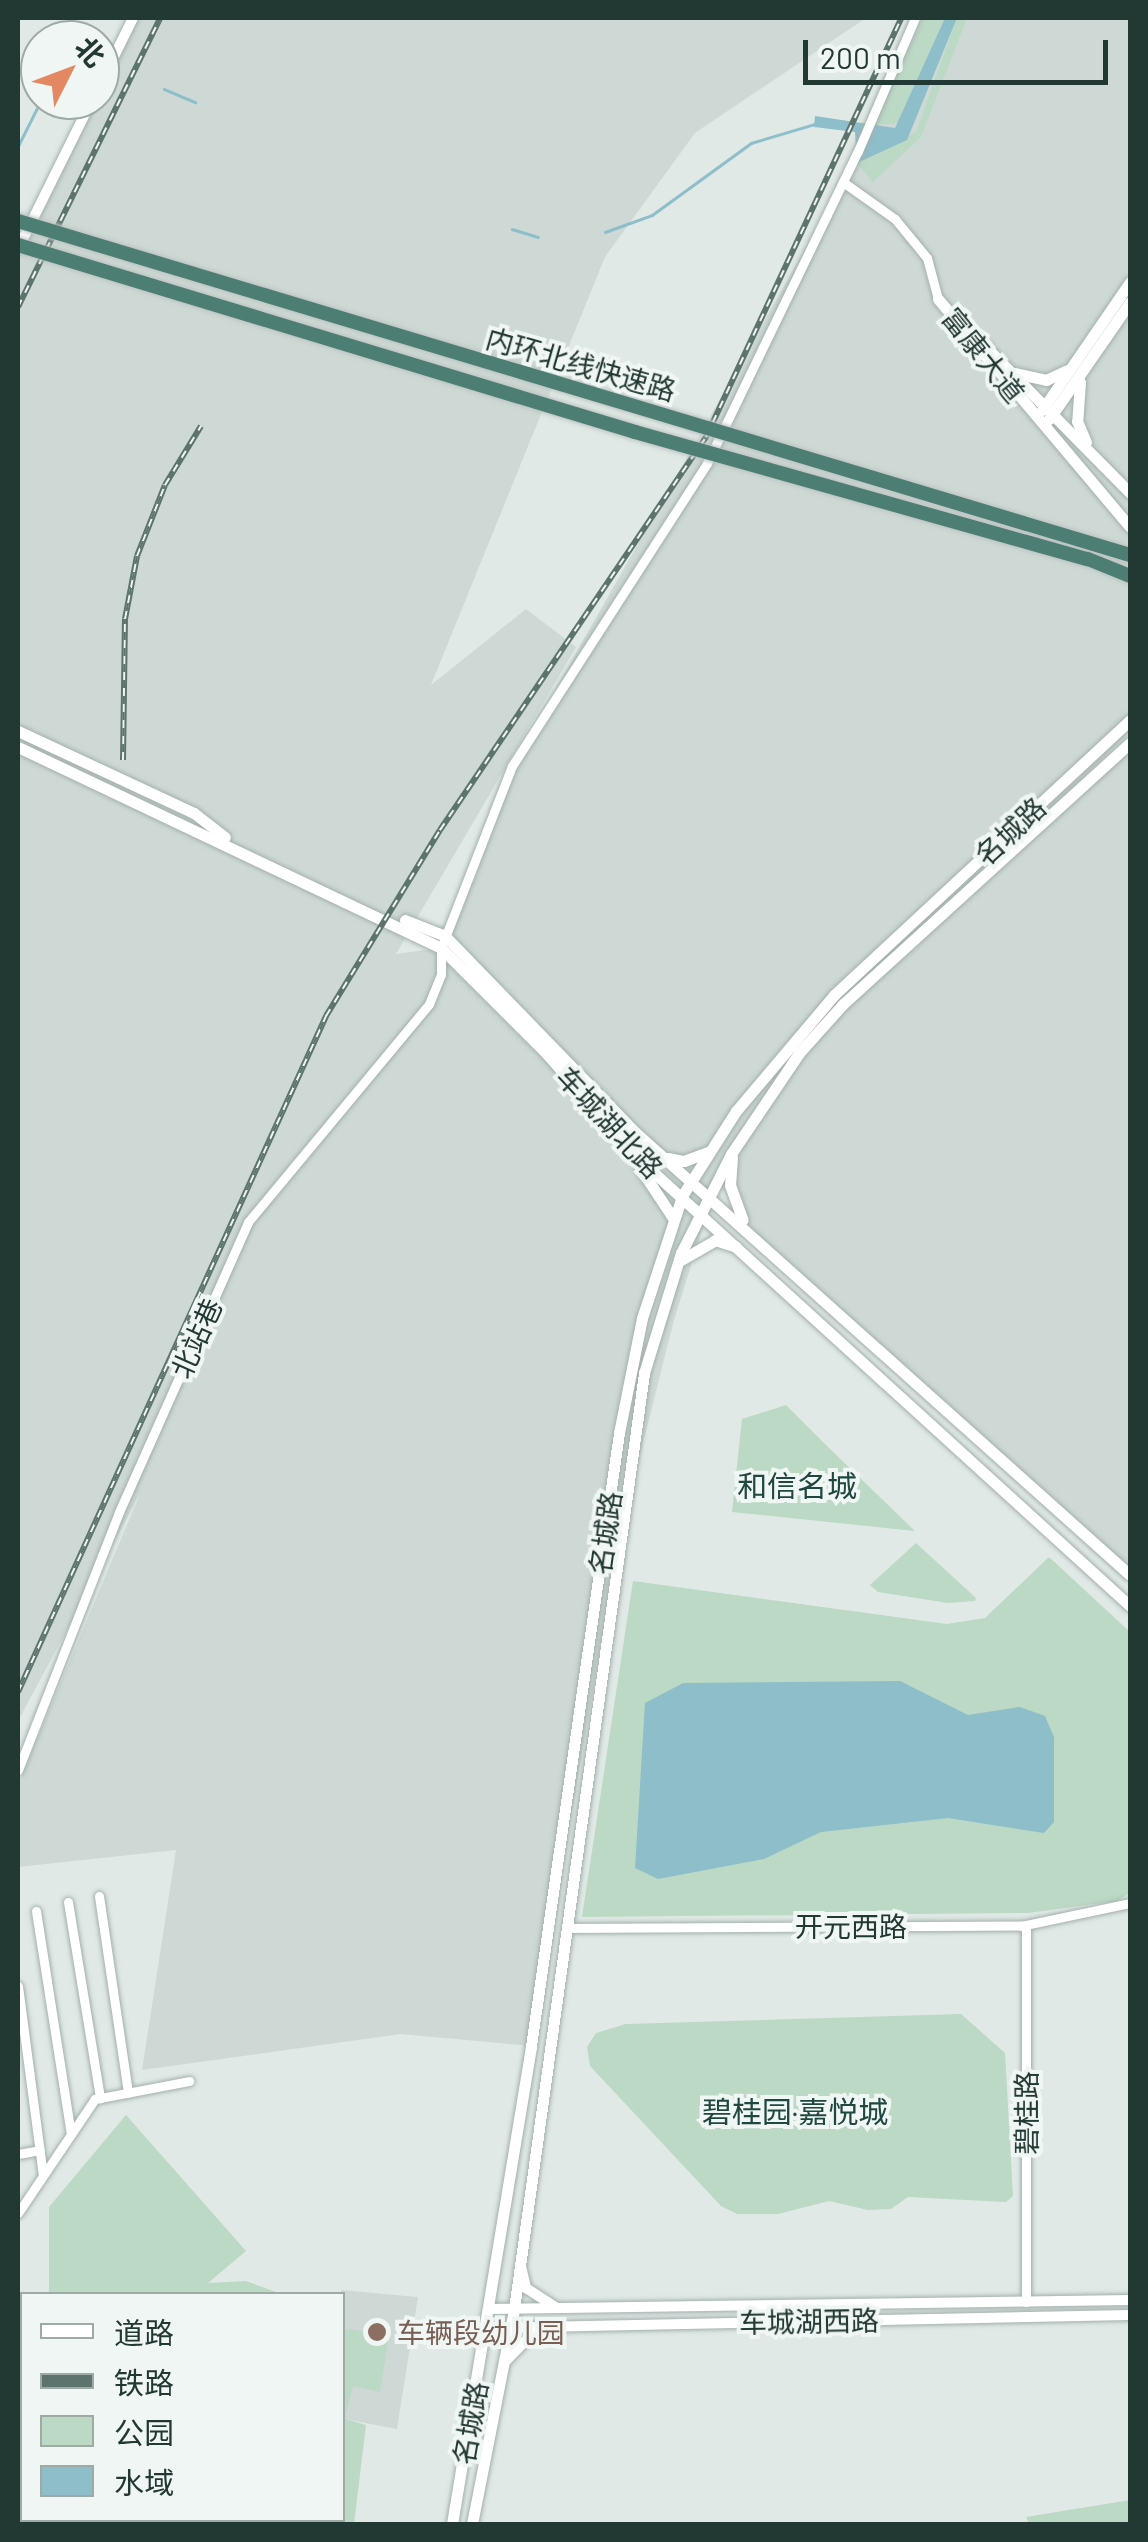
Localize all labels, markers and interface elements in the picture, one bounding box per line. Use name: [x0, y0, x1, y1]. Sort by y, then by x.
north arrow: [20, 20, 120, 120]
scale bar: [808, 20, 1113, 82]
text: 北: [69, 29, 113, 73]
text: 200 m: [820, 39, 901, 75]
street label: 富康大道: [936, 301, 1032, 409]
street label: 内环北线快速路: [482, 321, 680, 407]
street label: 名城路: [968, 790, 1052, 872]
street label: 车城湖北路: [550, 1059, 670, 1185]
street label: 北站巷: [164, 1293, 228, 1383]
district label: 和信名城: [737, 1467, 857, 1503]
street label: 名城路: [583, 1489, 627, 1577]
street label: 开元西路: [795, 1909, 907, 1943]
street label: 碧桂路: [1009, 2071, 1043, 2155]
district label: 碧桂园·嘉悦城: [702, 2093, 888, 2129]
legend: [20, 2292, 345, 2522]
street label: 车城湖西路: [739, 2303, 879, 2339]
text: 道路: [114, 2314, 174, 2350]
place label: 车辆段幼儿园: [397, 2315, 565, 2349]
marker: 车辆段幼儿园: [366, 2321, 388, 2343]
text: 铁路: [114, 2364, 174, 2400]
street label: 名城路: [446, 2379, 494, 2467]
text: 公园: [114, 2414, 174, 2450]
text: 水域: [114, 2464, 174, 2500]

